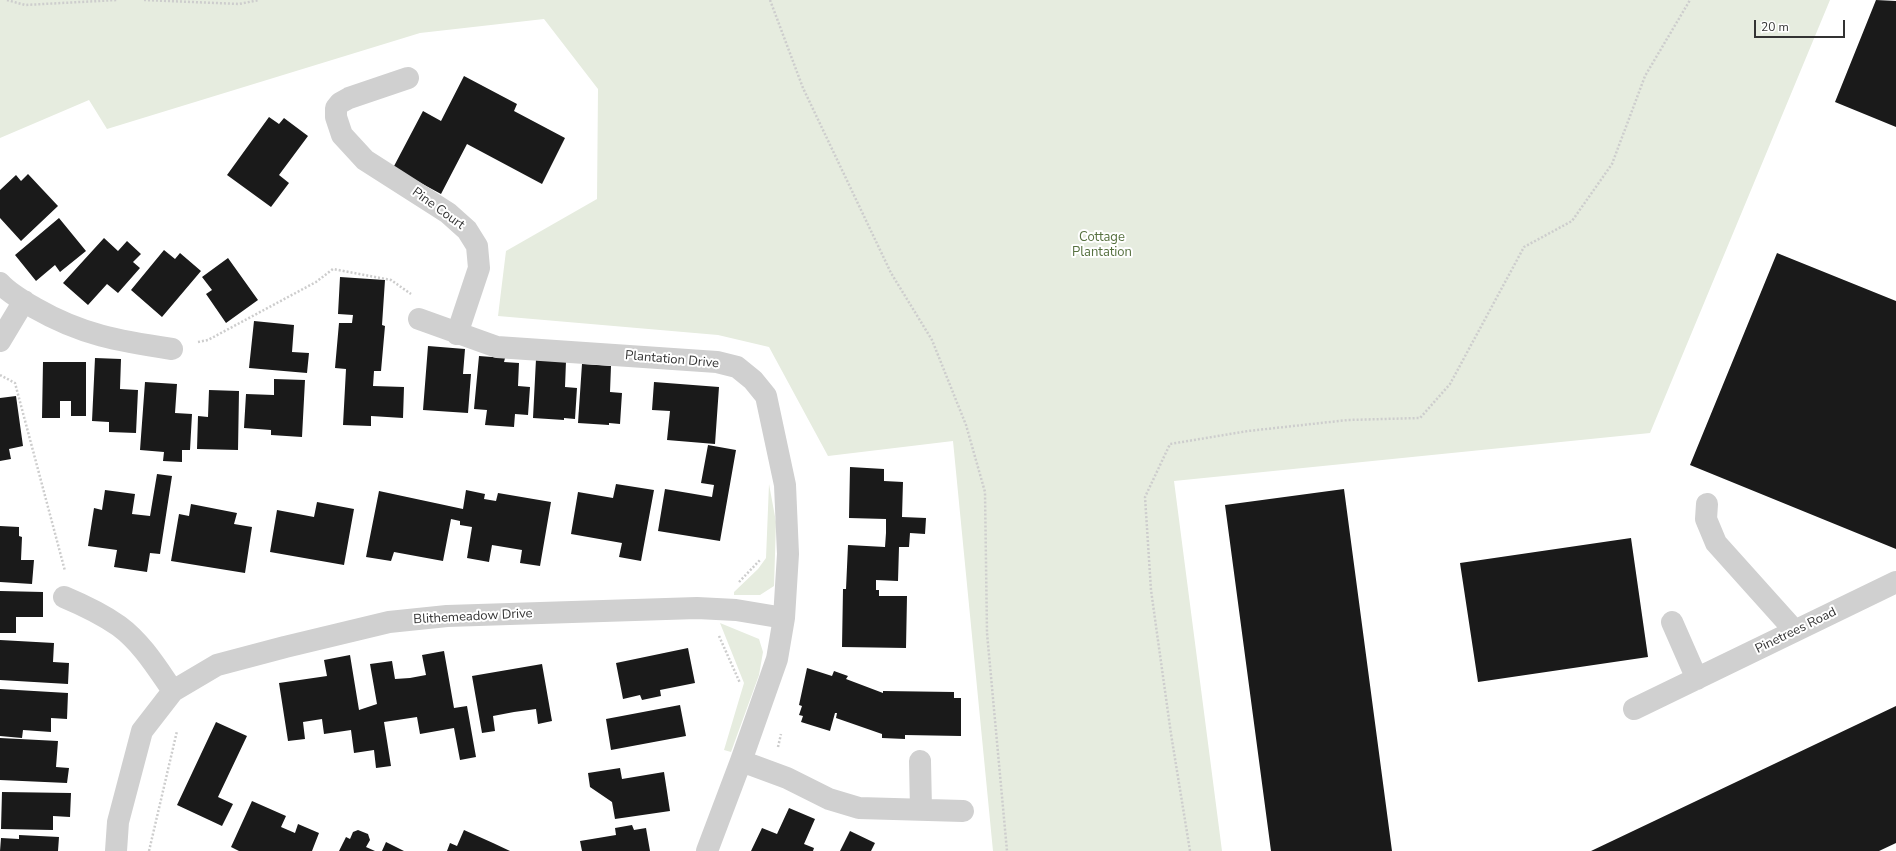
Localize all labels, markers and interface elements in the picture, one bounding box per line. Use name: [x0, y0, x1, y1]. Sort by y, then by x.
scale bar: [1756, 12, 1847, 38]
text: 20 m: [1761, 19, 1789, 35]
street label: Pine Court: [409, 185, 467, 233]
park label: Cottage Plantation: [1072, 230, 1132, 261]
street label: Plantation Drive: [624, 348, 720, 372]
street label: Pinetrees Road: [1753, 605, 1839, 657]
street label: Blithemeadow Drive: [413, 606, 533, 628]

